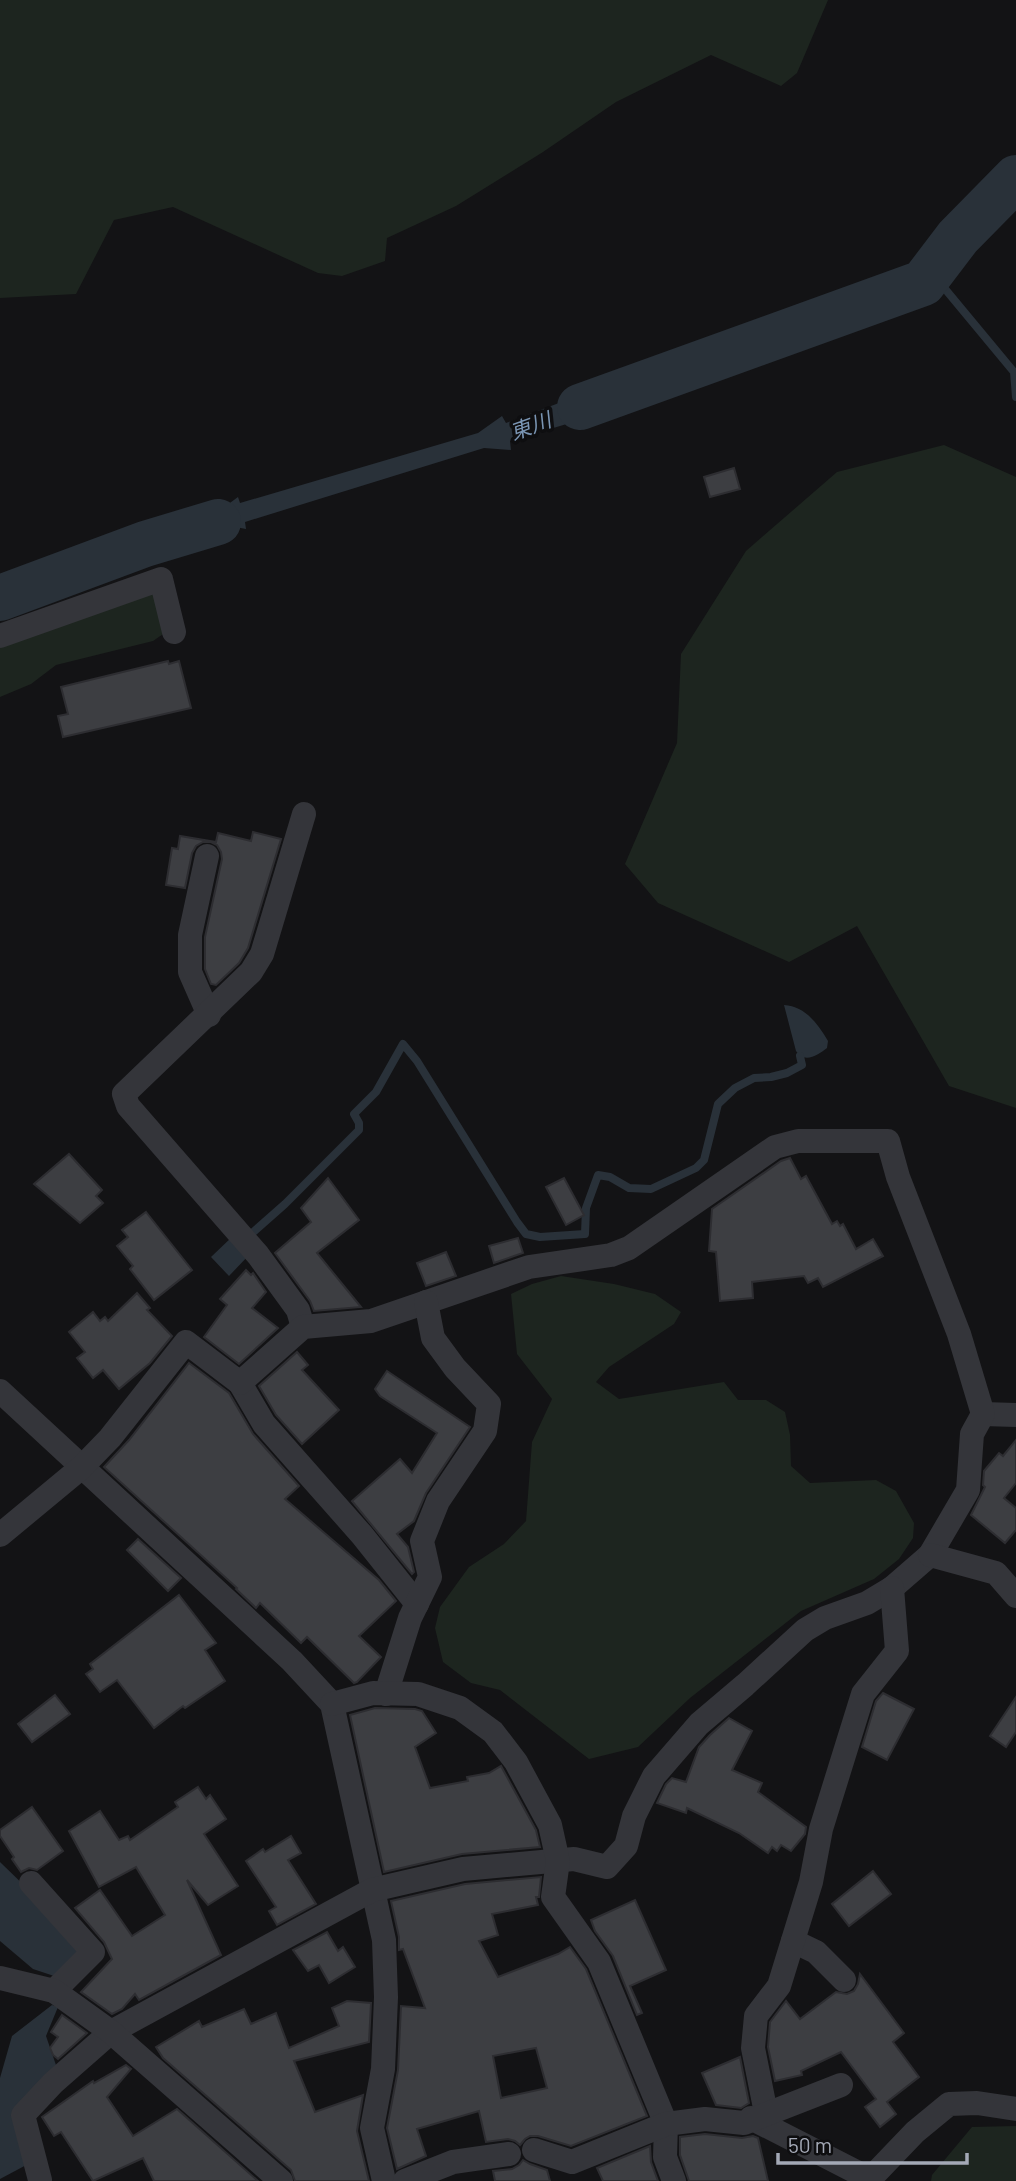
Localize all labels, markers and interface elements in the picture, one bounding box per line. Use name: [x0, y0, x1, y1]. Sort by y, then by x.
water label: 東川: [506, 405, 556, 444]
scale bar: [778, 2122, 967, 2166]
text: 50 m: [788, 2132, 832, 2157]

